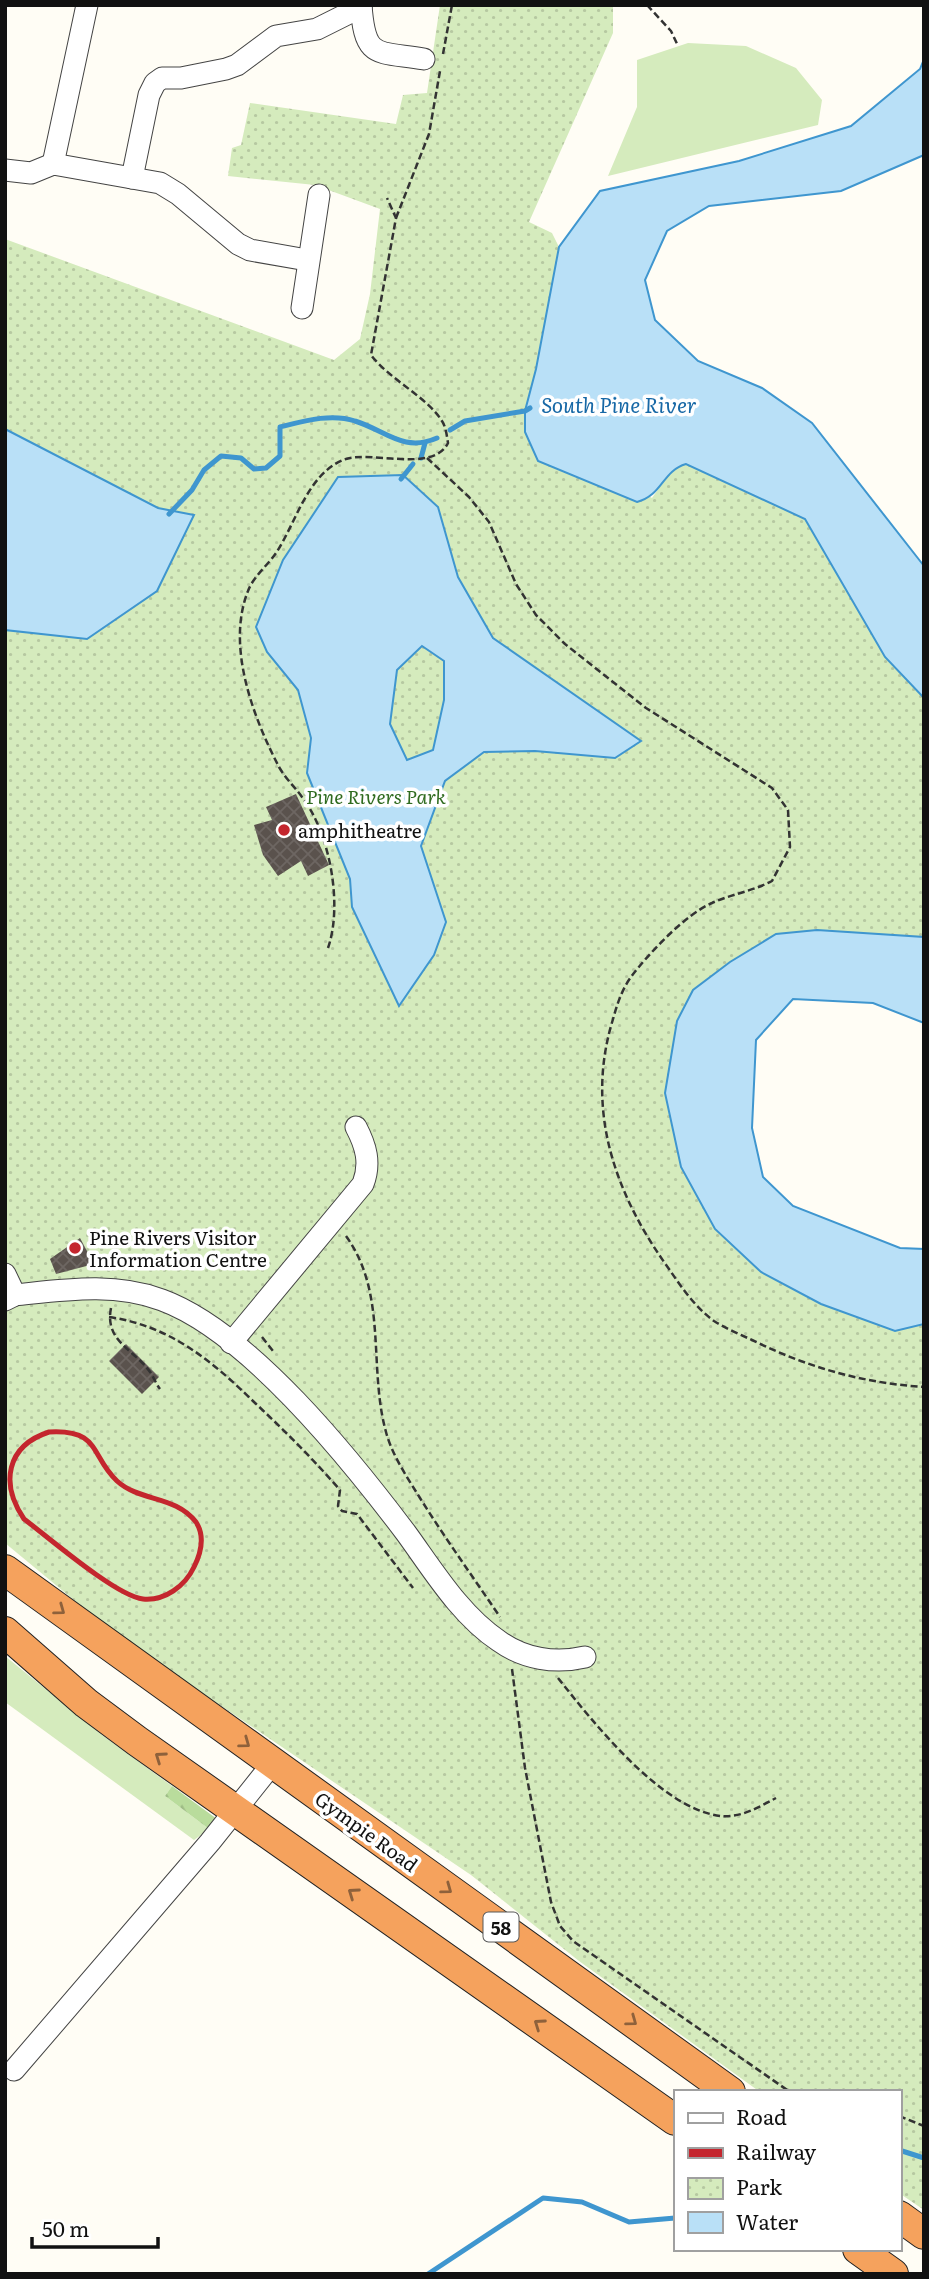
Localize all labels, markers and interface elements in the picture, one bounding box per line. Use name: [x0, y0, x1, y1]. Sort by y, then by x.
water label: South Pine River: [541, 388, 697, 419]
park label: Pine Rivers Park: [306, 782, 446, 810]
place label: amphitheatre: [298, 816, 422, 844]
marker: amphitheatre: [276, 822, 292, 838]
place label: Pine Rivers Visitor Information Centre: [89, 1223, 267, 1273]
marker: Pine Rivers Visitor Information Centre: [67, 1240, 83, 1256]
one-way arrow: [52, 1602, 65, 1614]
one-way arrow: [237, 1735, 250, 1747]
one-way arrow: [155, 1753, 168, 1765]
street label: Gympie Road: [310, 1784, 424, 1878]
one-way arrow: [439, 1881, 452, 1893]
one-way arrow: [348, 1889, 361, 1901]
road number: 58: [484, 1912, 518, 1941]
one-way arrow: [624, 2013, 637, 2026]
one-way arrow: [534, 2020, 547, 2032]
legend: [674, 2090, 901, 2251]
text: Road: [736, 2100, 787, 2131]
text: Railway: [736, 2135, 817, 2166]
text: Park: [736, 2170, 782, 2201]
text: Water: [736, 2205, 798, 2236]
scale bar: [32, 2206, 158, 2250]
text: 50 m: [42, 2212, 89, 2243]

